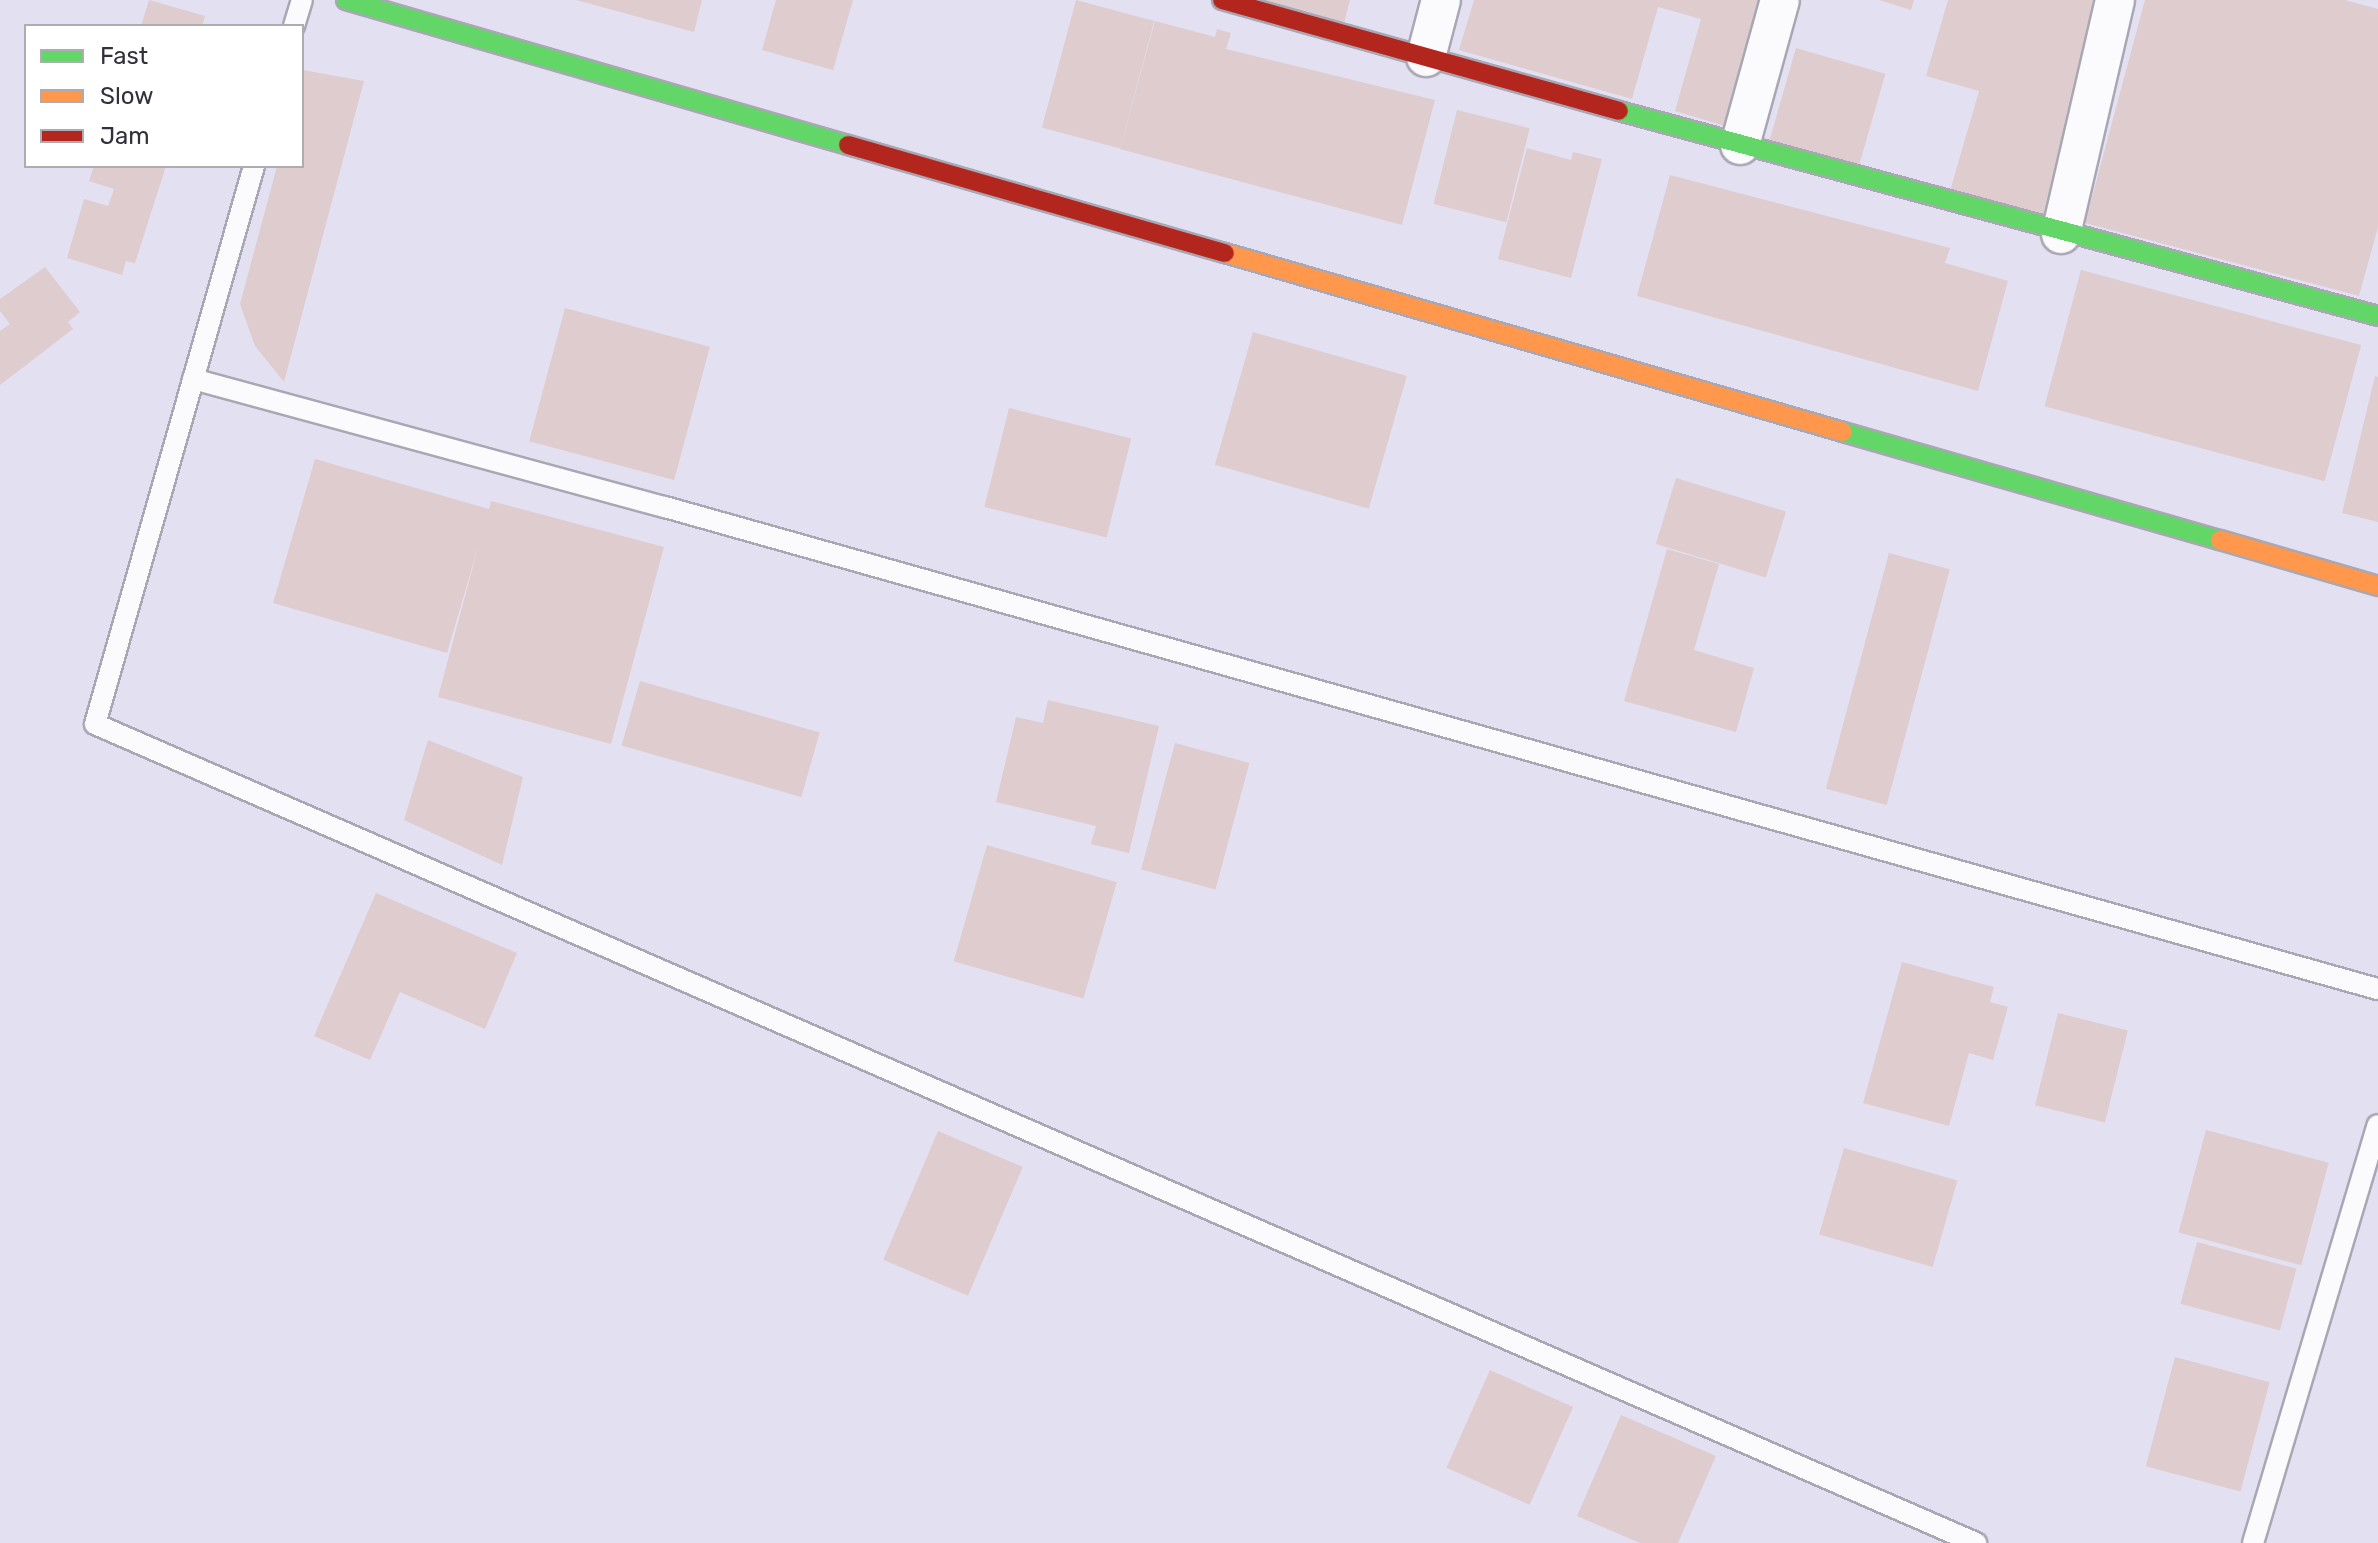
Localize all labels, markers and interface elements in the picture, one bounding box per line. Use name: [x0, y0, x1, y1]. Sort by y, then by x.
legend: [24, 24, 304, 168]
text: Fast: [100, 42, 148, 70]
text: Slow: [100, 82, 153, 110]
text: Jam: [100, 122, 150, 150]

